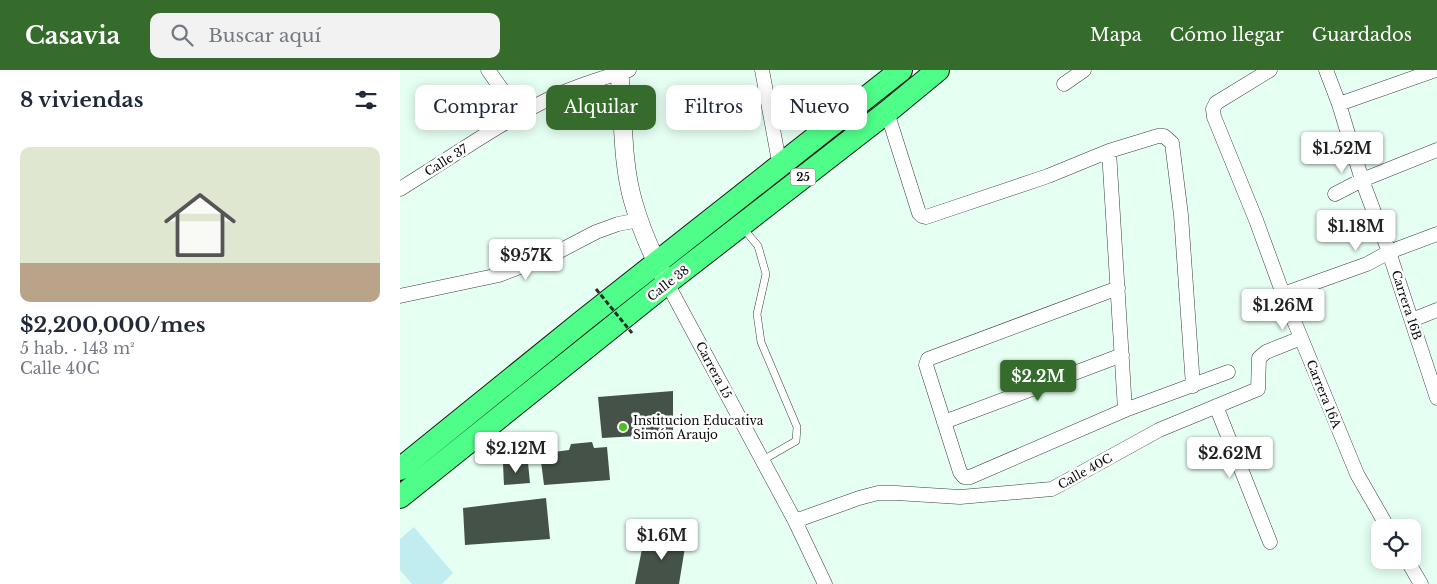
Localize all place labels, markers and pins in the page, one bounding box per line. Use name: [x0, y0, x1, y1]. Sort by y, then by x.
pin: $1.52M: [1301, 132, 1383, 174]
pin: $1.18M: [1315, 210, 1397, 252]
pin: $957K: [491, 238, 561, 281]
pin: $1.26M: [1242, 288, 1324, 331]
pin: $2.2M: [1003, 360, 1073, 402]
place label: Institucion Educativa Simón Araujo: [633, 413, 764, 442]
marker: Institucion Educativa Simón Araujo: [617, 421, 629, 433]
pin: $2.12M: [475, 432, 557, 474]
pin: $2.62M: [1189, 436, 1271, 479]
pin: $1.6M: [627, 518, 697, 561]

